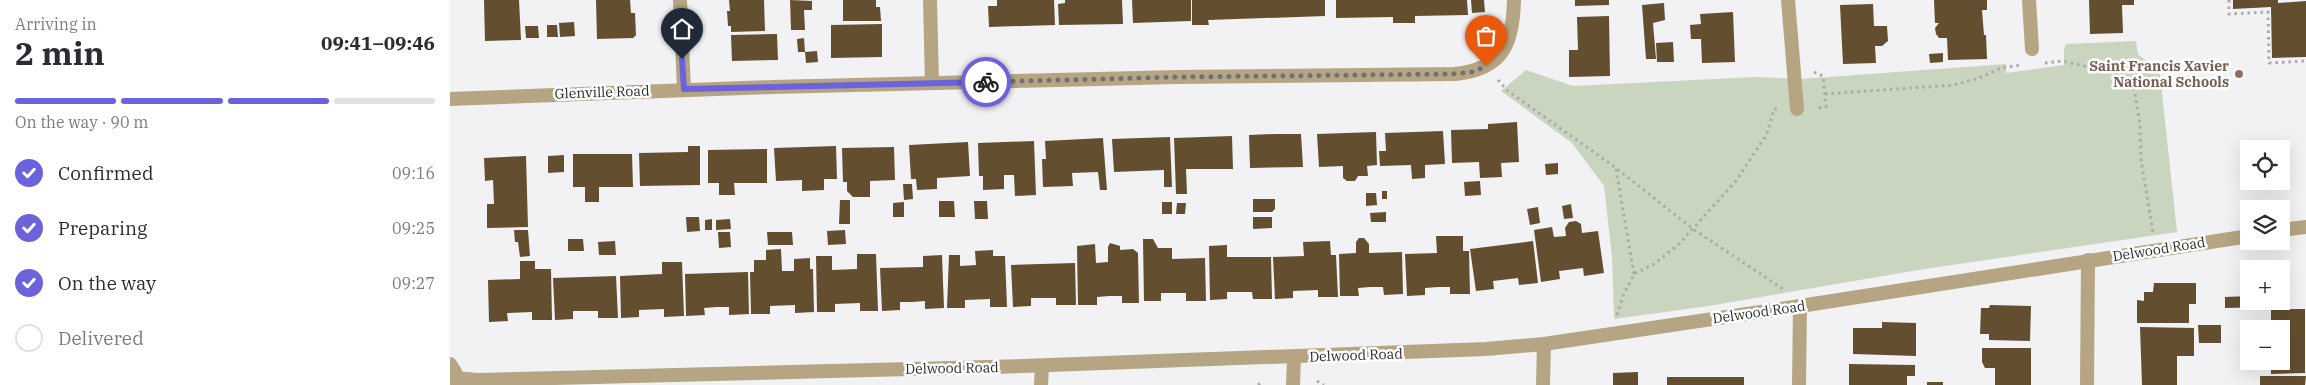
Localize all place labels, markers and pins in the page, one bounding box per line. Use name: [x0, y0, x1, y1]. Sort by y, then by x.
pin: [661, 8, 703, 59]
pin: [1465, 15, 1507, 66]
place label: Saint Francis Xavier National Schools: [2089, 57, 2229, 91]
marker: Saint Francis Xavier National Schools: [2233, 68, 2245, 80]

